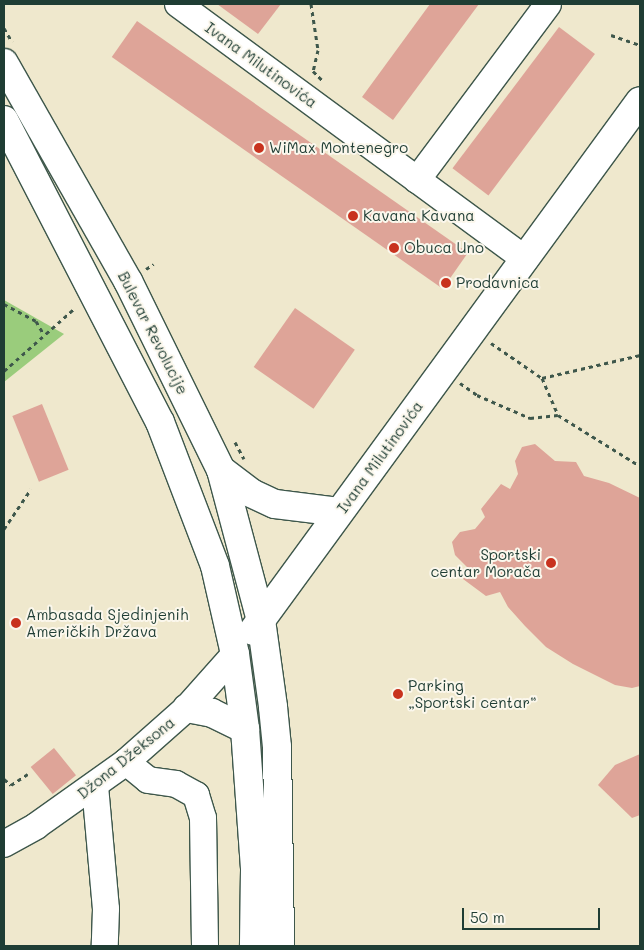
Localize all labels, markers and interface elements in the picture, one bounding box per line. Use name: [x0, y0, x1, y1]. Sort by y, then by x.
street label: Ivana Milutinovića: [202, 18, 320, 112]
place label: WiMax Montenegro: [269, 139, 408, 157]
marker: WiMax Montenegro: [253, 142, 265, 154]
place label: Kavana Kavana: [363, 207, 475, 225]
marker: Kavana Kavana: [347, 210, 359, 222]
place label: Obuca Uno: [404, 239, 484, 257]
marker: Obuca Uno: [388, 242, 400, 254]
street label: Bulevar Revolucije: [114, 268, 192, 398]
place label: Prodavnica: [456, 274, 539, 292]
marker: Prodavnica: [440, 277, 452, 289]
street label: Ivana Milutinovića: [333, 398, 427, 516]
place label: Sportski centar Morača: [430, 545, 541, 580]
marker: Sportski centar Morača: [545, 557, 557, 569]
place label: Ambasada Sjedinjenih Američkih Država: [26, 605, 188, 640]
marker: Ambasada Sjedinjenih Američkih Država: [10, 617, 22, 629]
place label: Parking „Sportski centar“: [408, 676, 537, 711]
marker: Parking „Sportski centar“: [392, 688, 404, 700]
street label: Džona Džeksona: [74, 713, 178, 803]
scale bar: [464, 898, 602, 930]
text: 50 m: [470, 907, 505, 927]

